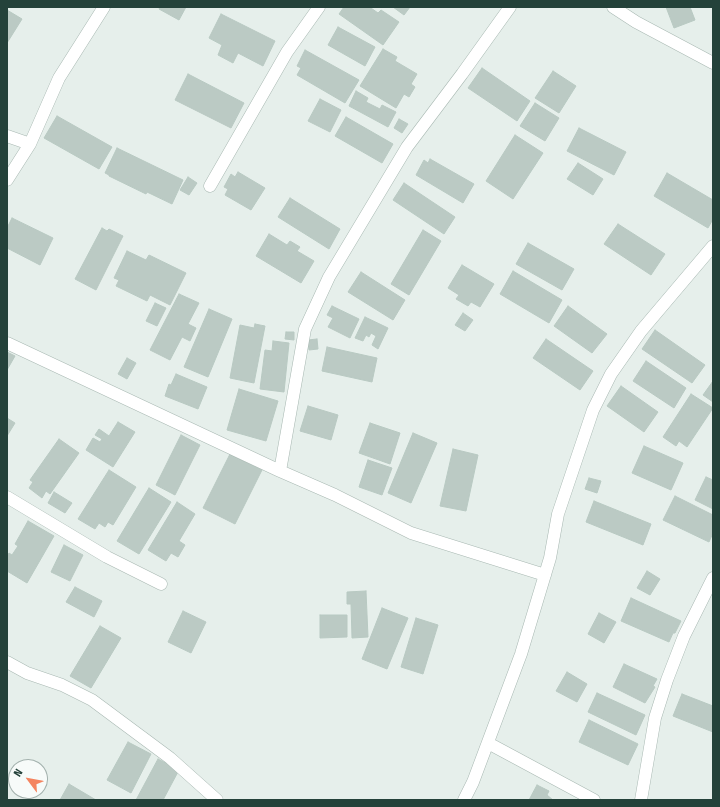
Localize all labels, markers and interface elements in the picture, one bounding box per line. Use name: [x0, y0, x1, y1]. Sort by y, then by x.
north arrow: [8, 759, 48, 799]
text: N: [11, 767, 26, 779]

